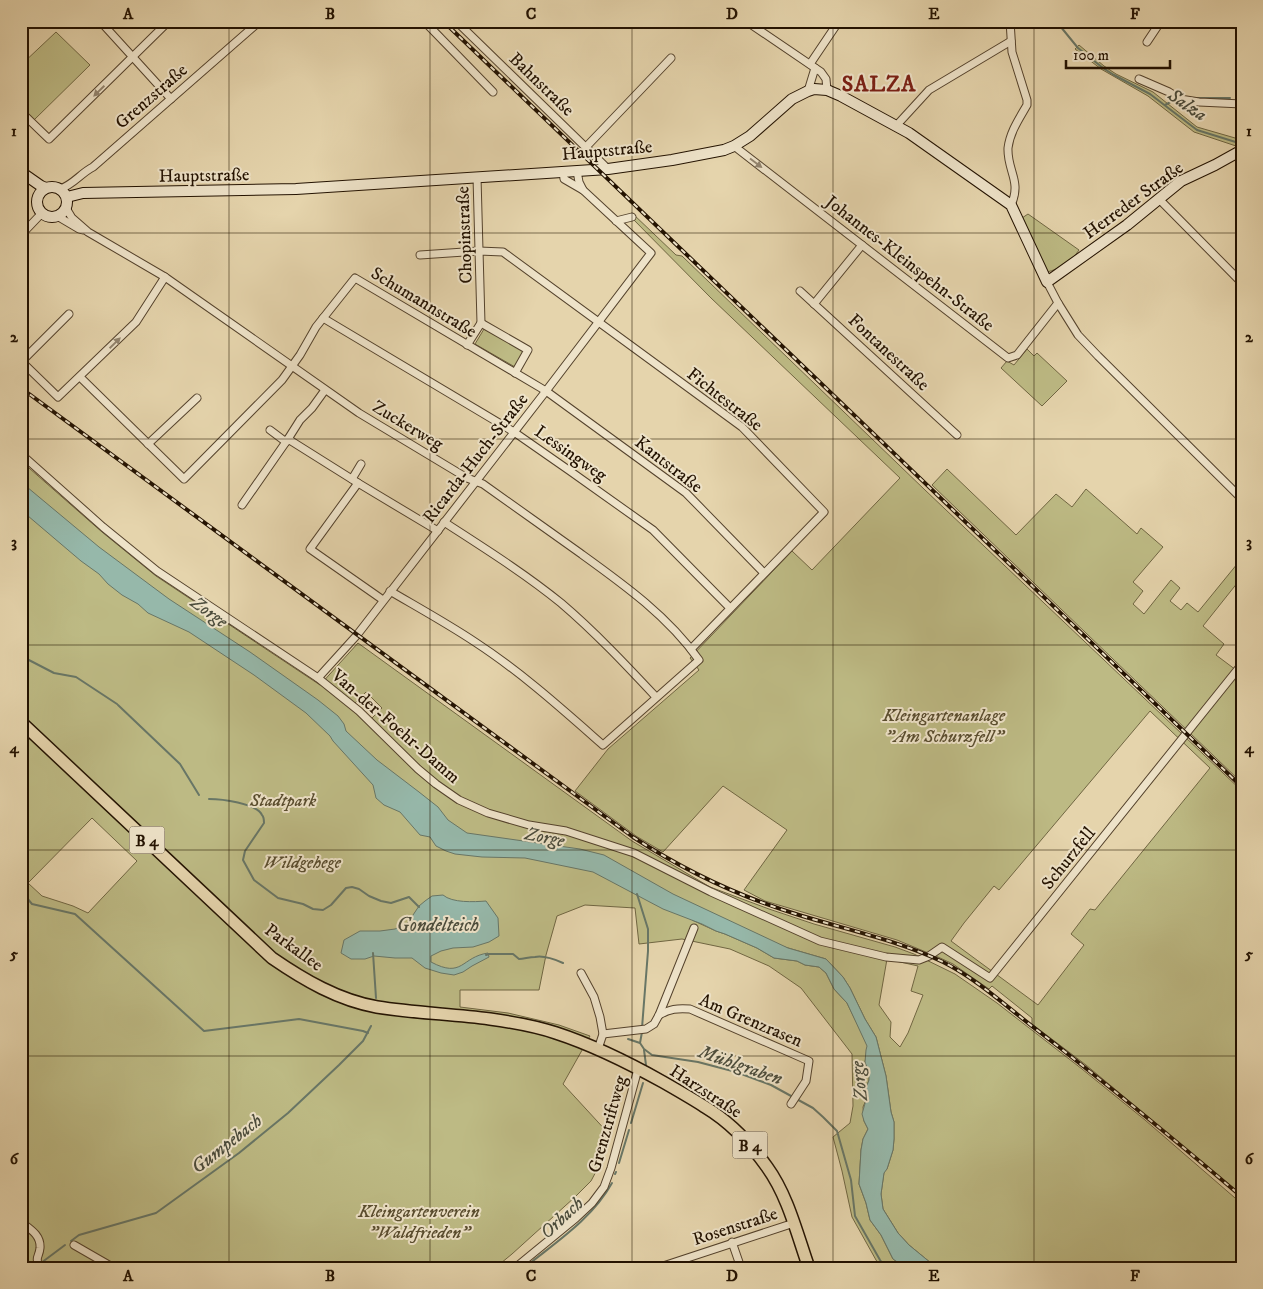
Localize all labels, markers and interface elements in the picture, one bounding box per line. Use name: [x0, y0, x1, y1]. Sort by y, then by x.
text: A: [122, 4, 134, 24]
text: B: [325, 4, 335, 24]
text: C: [526, 4, 536, 24]
text: D: [726, 4, 738, 24]
text: E: [928, 4, 940, 24]
text: F: [1130, 4, 1140, 24]
scale bar: [1066, 38, 1169, 70]
text: 100 m: [1073, 46, 1109, 65]
street label: Bahnstraße: [504, 48, 579, 121]
street label: Grenzstraße: [111, 59, 192, 134]
district label: SALZA: [842, 71, 916, 98]
water label: Salza: [1163, 83, 1211, 127]
one-way arrow: [93, 84, 105, 96]
text: 1: [11, 121, 17, 141]
text: 1: [1246, 121, 1252, 141]
street label: Hauptstraße: [561, 136, 653, 166]
street label: Herreder Straße: [1079, 157, 1188, 244]
one-way arrow: [749, 158, 763, 168]
street label: Hauptstraße: [158, 164, 250, 188]
street label: Chopinstraße: [452, 186, 478, 284]
street label: Johannes-Kleinspehn-Straße: [819, 190, 998, 337]
street label: Schumannstraße: [367, 263, 480, 343]
street label: Fontanestraße: [843, 310, 934, 396]
text: 2: [10, 327, 19, 347]
text: 2: [1245, 327, 1254, 347]
one-way arrow: [108, 337, 120, 349]
street label: Fichtestraße: [682, 363, 767, 436]
street label: Ricarda-Huch-Straße: [418, 389, 533, 528]
street label: Zuckerweg: [368, 396, 447, 456]
street label: Lessingweg: [530, 421, 611, 487]
street label: Kantstraße: [630, 432, 707, 498]
text: 3: [11, 532, 17, 552]
text: 3: [1246, 532, 1252, 552]
water label: Zorge: [185, 591, 232, 634]
street label: Van-der-Foehr-Damm: [326, 664, 464, 789]
park label: Kleingartenanlage "Am Schurzfell": [882, 705, 1006, 748]
text: 4: [8, 738, 19, 758]
text: 4: [1243, 738, 1254, 758]
park label: Stadtpark: [249, 790, 317, 812]
water label: Zorge: [522, 822, 567, 853]
street label: Schurzfell: [1037, 823, 1101, 894]
road number: B 4: [130, 826, 164, 854]
park label: Wildgehege: [263, 852, 342, 874]
water label: Gondelteich: [397, 914, 480, 937]
street label: Parkallee: [260, 919, 327, 976]
text: 5: [9, 944, 18, 964]
text: 5: [1244, 944, 1253, 964]
street label: Am Grenzrasen: [696, 989, 806, 1053]
water label: Mühlgraben: [694, 1040, 786, 1091]
water label: Zorge: [846, 1059, 873, 1103]
street label: Harzstraße: [665, 1060, 746, 1123]
street label: Grenztriftweg: [584, 1073, 632, 1175]
water label: Gumpebach: [187, 1109, 268, 1180]
road number: B 4: [732, 1132, 768, 1158]
text: 6: [10, 1149, 20, 1169]
text: 6: [1245, 1149, 1255, 1169]
water label: Orbach: [535, 1192, 589, 1244]
park label: Kleingartenverein "Waldfrieden": [357, 1201, 480, 1244]
street label: Rosenstraße: [690, 1203, 781, 1251]
text: A: [122, 1266, 134, 1286]
text: B: [325, 1266, 335, 1286]
text: C: [526, 1266, 536, 1286]
text: D: [726, 1266, 738, 1286]
text: E: [928, 1266, 940, 1286]
text: F: [1130, 1266, 1140, 1286]

